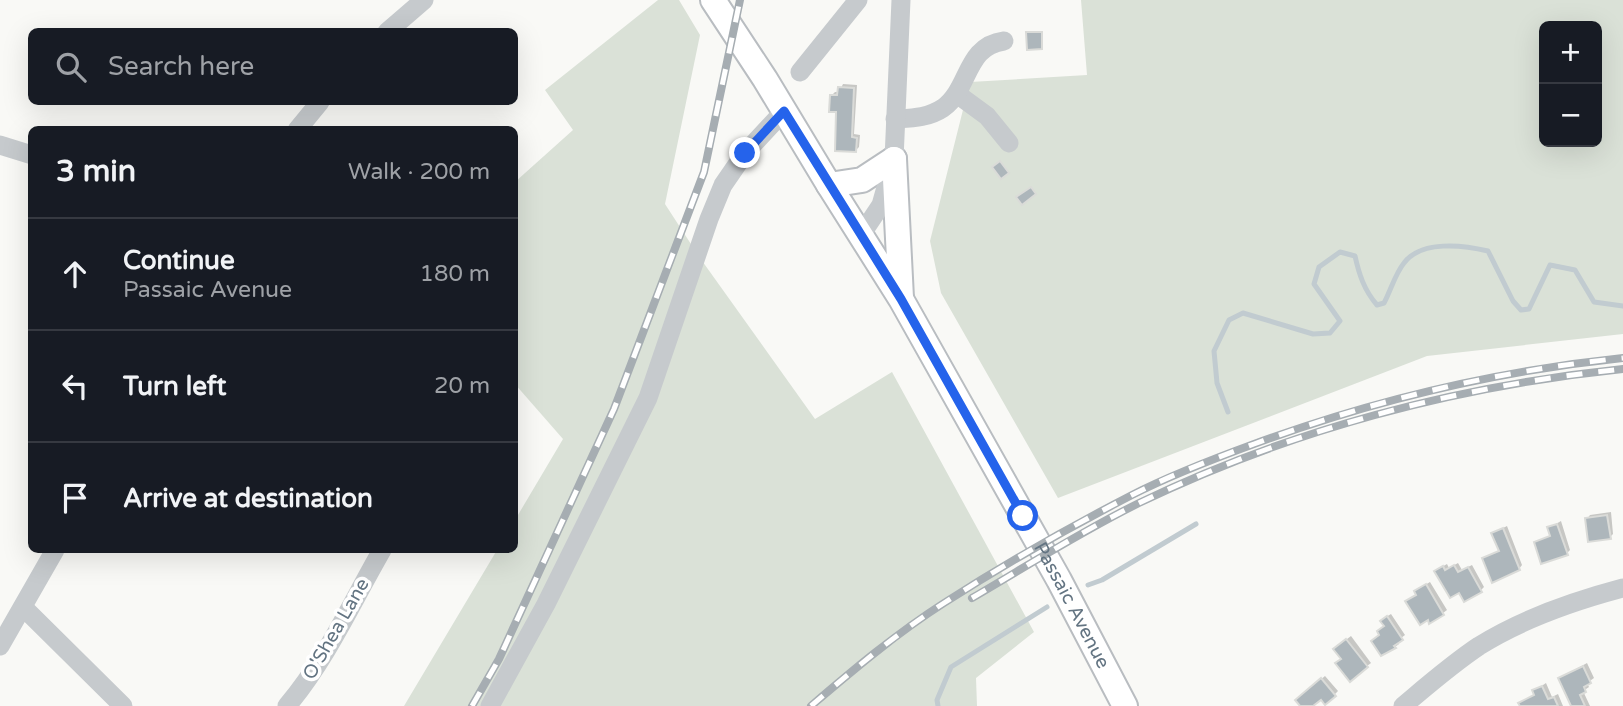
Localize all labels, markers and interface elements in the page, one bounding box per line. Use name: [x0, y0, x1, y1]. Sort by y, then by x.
map controls: [1539, 21, 1602, 147]
button: +: [1539, 21, 1602, 84]
search box: [28, 28, 518, 105]
icon: search: [52, 48, 90, 86]
text: Search here: [108, 51, 254, 82]
button: −: [1539, 84, 1602, 147]
route end: [729, 137, 760, 168]
text: 3 min: [56, 153, 136, 190]
text: Walk · 200 m: [348, 158, 490, 186]
text: Continue: [123, 245, 235, 276]
icon: ahead: [56, 255, 94, 293]
text: 180 m: [420, 260, 490, 288]
text: Passaic Avenue: [123, 276, 292, 304]
icon: left: [56, 367, 94, 405]
text: Turn left: [123, 371, 226, 402]
text: 20 m: [434, 372, 490, 400]
icon: arrive: [56, 479, 94, 517]
text: Arrive at destination: [123, 483, 373, 514]
route start: [1007, 500, 1038, 531]
street label: Passaic Avenue: [1029, 538, 1114, 672]
street label: O'Shea Lane: [298, 575, 374, 683]

